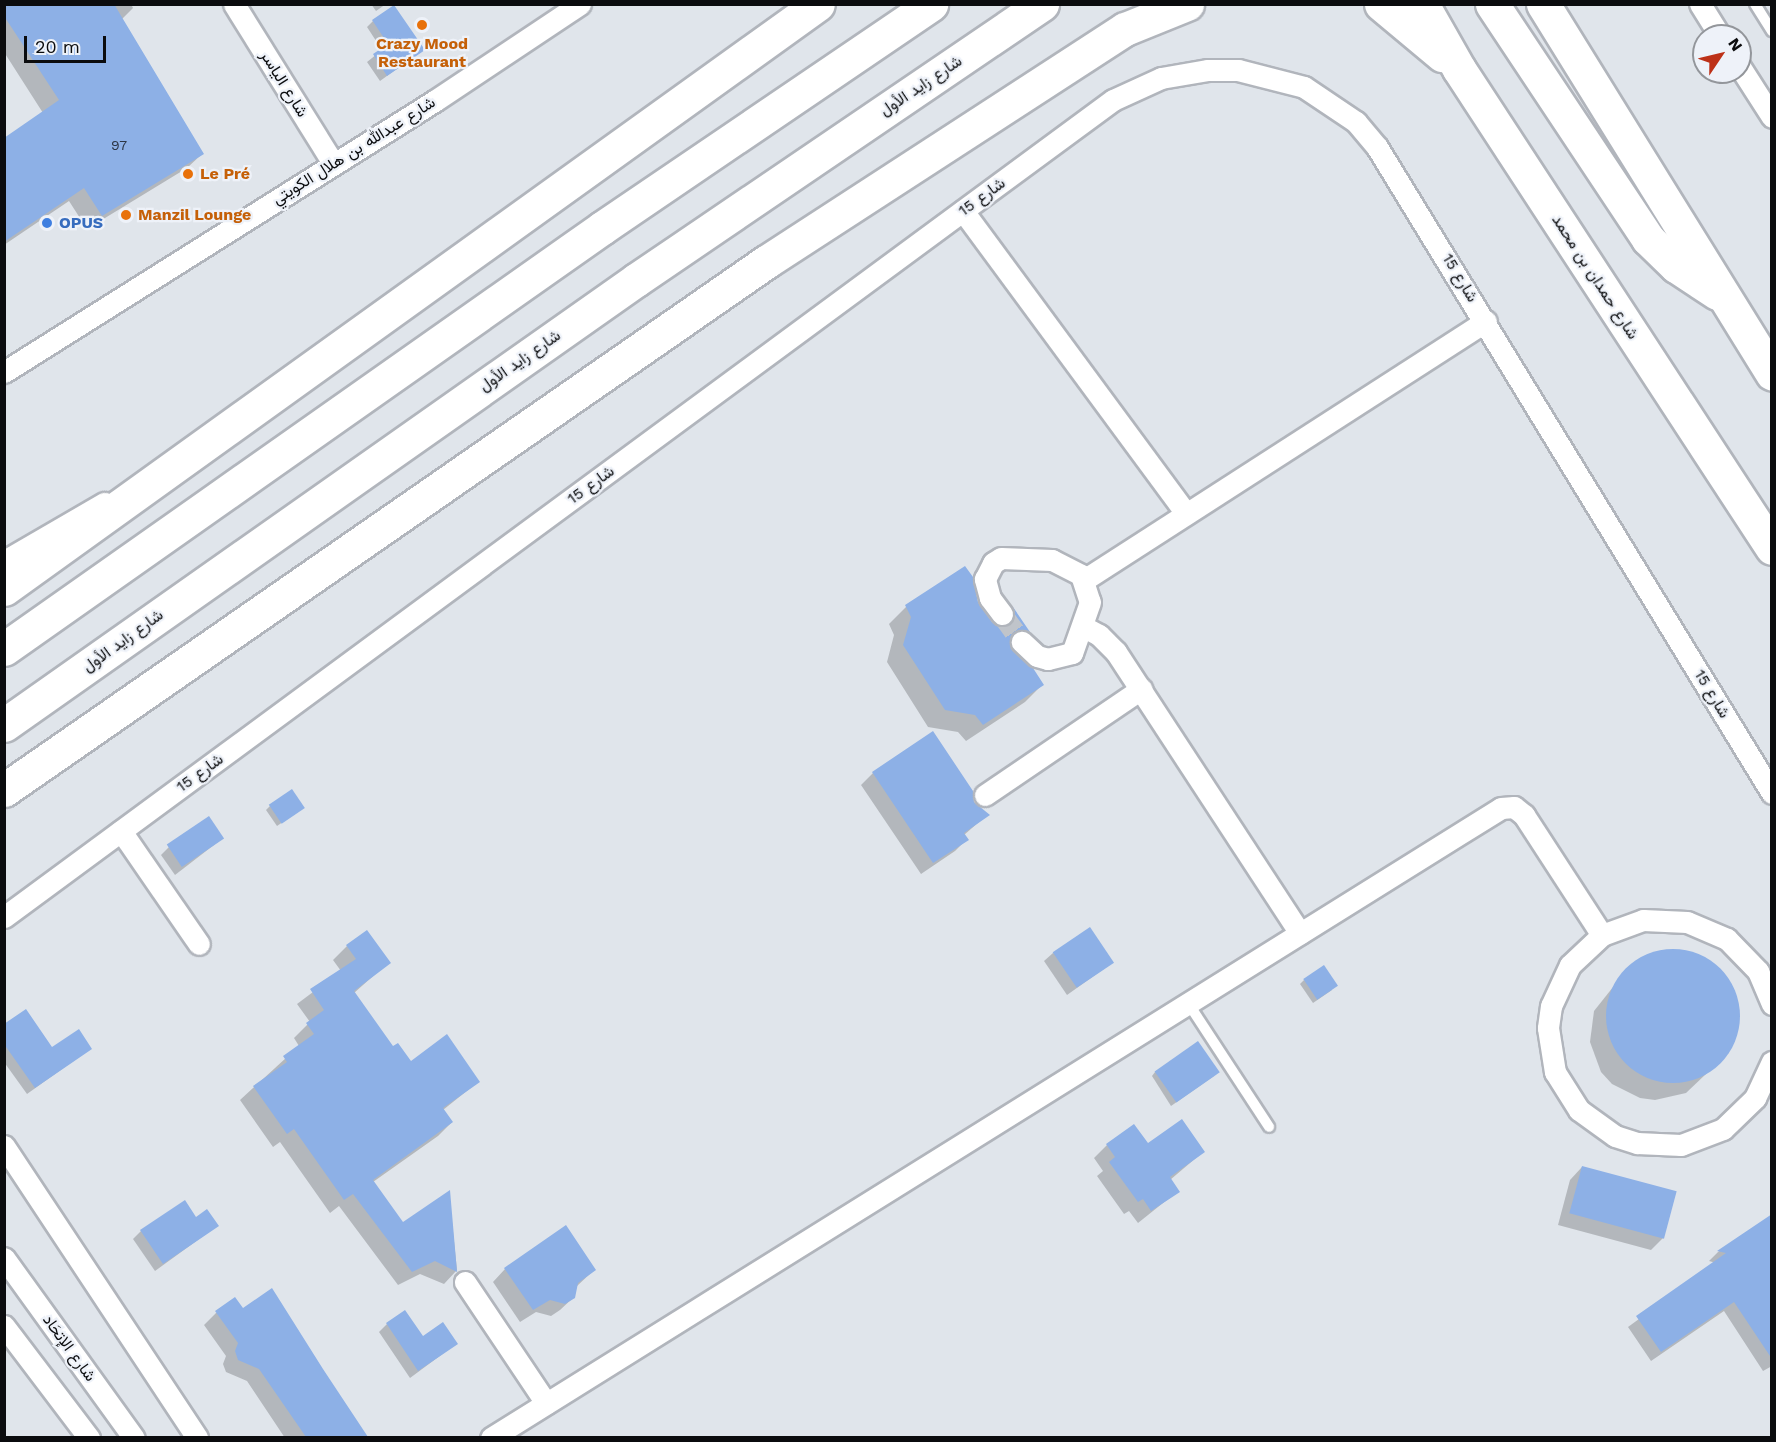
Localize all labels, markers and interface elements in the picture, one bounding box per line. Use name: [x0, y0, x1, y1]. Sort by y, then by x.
marker: Crazy Mood Restaurant: [415, 18, 429, 32]
scale bar: [27, 24, 110, 62]
north arrow: [1692, 24, 1752, 84]
place label: Crazy Mood Restaurant: [376, 34, 468, 72]
text: N: [1724, 34, 1747, 55]
text: 20 m: [35, 36, 80, 57]
street label: شارع الياسر: [256, 47, 312, 121]
street label: شارع زايد الأول: [876, 52, 966, 120]
street label: شارع عبدالله بن هلال الكويتي: [269, 93, 439, 209]
house number: 97: [111, 137, 127, 153]
place label: Le Pré: [200, 164, 250, 184]
marker: Le Pré: [181, 167, 195, 181]
street label: شارع 15: [955, 174, 1009, 220]
place label: Manzil Lounge: [138, 205, 252, 225]
marker: Manzil Lounge: [119, 208, 133, 222]
street label: شارع حمدان بن محمد: [1548, 211, 1642, 343]
place label: OPUS: [59, 213, 103, 233]
marker: OPUS: [40, 216, 54, 230]
street label: شارع 15: [1438, 250, 1482, 306]
street label: شارع زايد الأول: [476, 326, 564, 396]
street label: شارع 15: [564, 462, 618, 508]
street label: شارع زايد الأول: [79, 605, 167, 677]
street label: شارع 15: [1690, 666, 1734, 722]
street label: شارع 15: [173, 750, 227, 796]
street label: شارع الإتحَاد: [38, 1311, 100, 1385]

